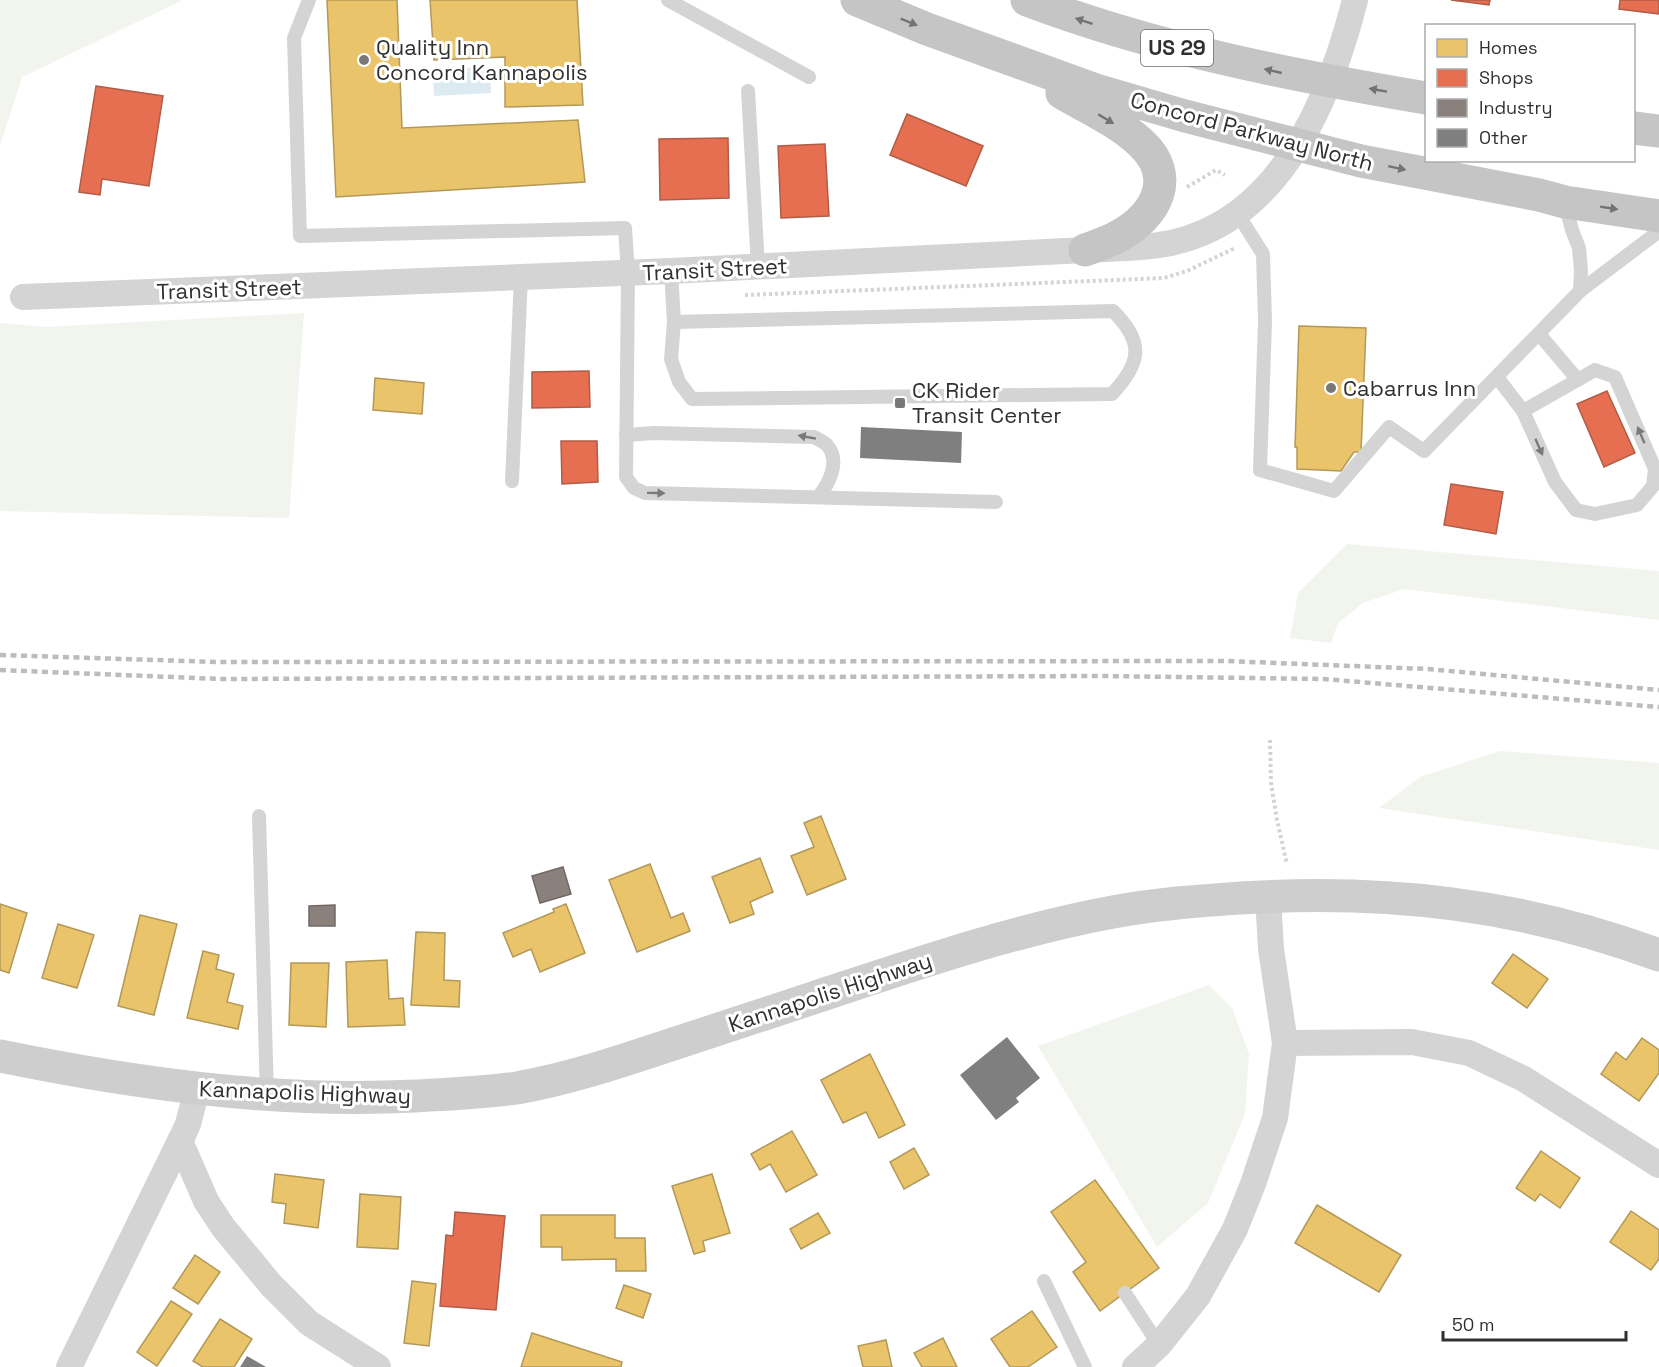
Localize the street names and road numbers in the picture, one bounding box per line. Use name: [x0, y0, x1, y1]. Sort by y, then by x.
road number: US 29: [1141, 30, 1213, 66]
street label: Concord Parkway North: [1127, 85, 1377, 177]
street label: Transit Street: [642, 251, 788, 287]
street label: Transit Street: [156, 272, 302, 306]
street label: Kannapolis Highway: [725, 946, 935, 1038]
street label: Kannapolis Highway: [199, 1074, 411, 1110]

